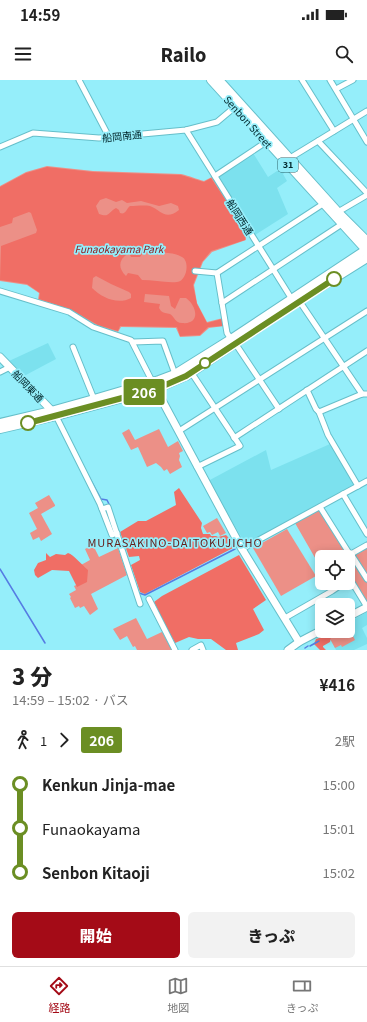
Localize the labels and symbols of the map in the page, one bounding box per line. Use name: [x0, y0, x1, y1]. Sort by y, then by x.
street label: Senbon Street: [221, 92, 276, 151]
street label: 船岡南通: [101, 126, 143, 145]
road number: 31: [278, 158, 298, 172]
street label: 船岡西通: [223, 196, 257, 238]
park label: Funaokayama Park: [75, 241, 165, 256]
unlabelled marker: [326, 271, 342, 287]
unlabelled marker: [199, 357, 211, 369]
street label: 船岡東通: [9, 366, 48, 405]
line badge: 206: [121, 379, 167, 405]
unlabelled marker: [20, 415, 36, 431]
district label: MURASAKINO-DAITOKUJICHO: [87, 534, 263, 550]

